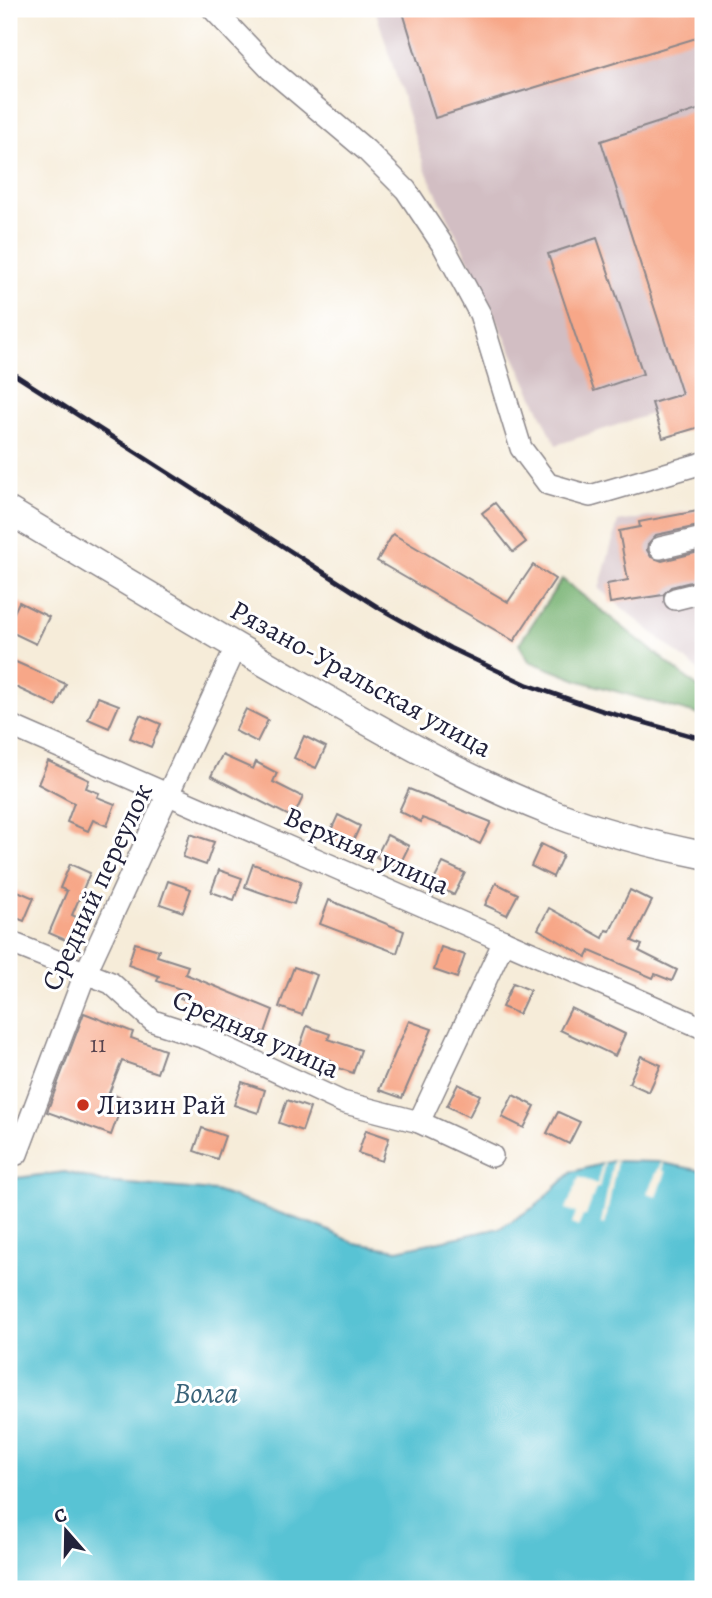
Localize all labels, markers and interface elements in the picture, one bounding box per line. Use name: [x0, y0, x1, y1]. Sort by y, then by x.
street label: Рязано-Уральская улица: [223, 591, 499, 767]
street label: Средний переулок: [32, 777, 162, 997]
street label: Верхняя улица: [278, 798, 456, 904]
street label: Средняя улица: [166, 980, 346, 1088]
house number: 11: [90, 1028, 106, 1060]
place label: Лизин Рай: [97, 1086, 226, 1124]
marker: Лизин Рай: [75, 1097, 91, 1113]
water label: Волга: [174, 1373, 239, 1413]
north arrow: [32, 1496, 102, 1566]
text: С: [51, 1502, 70, 1530]

